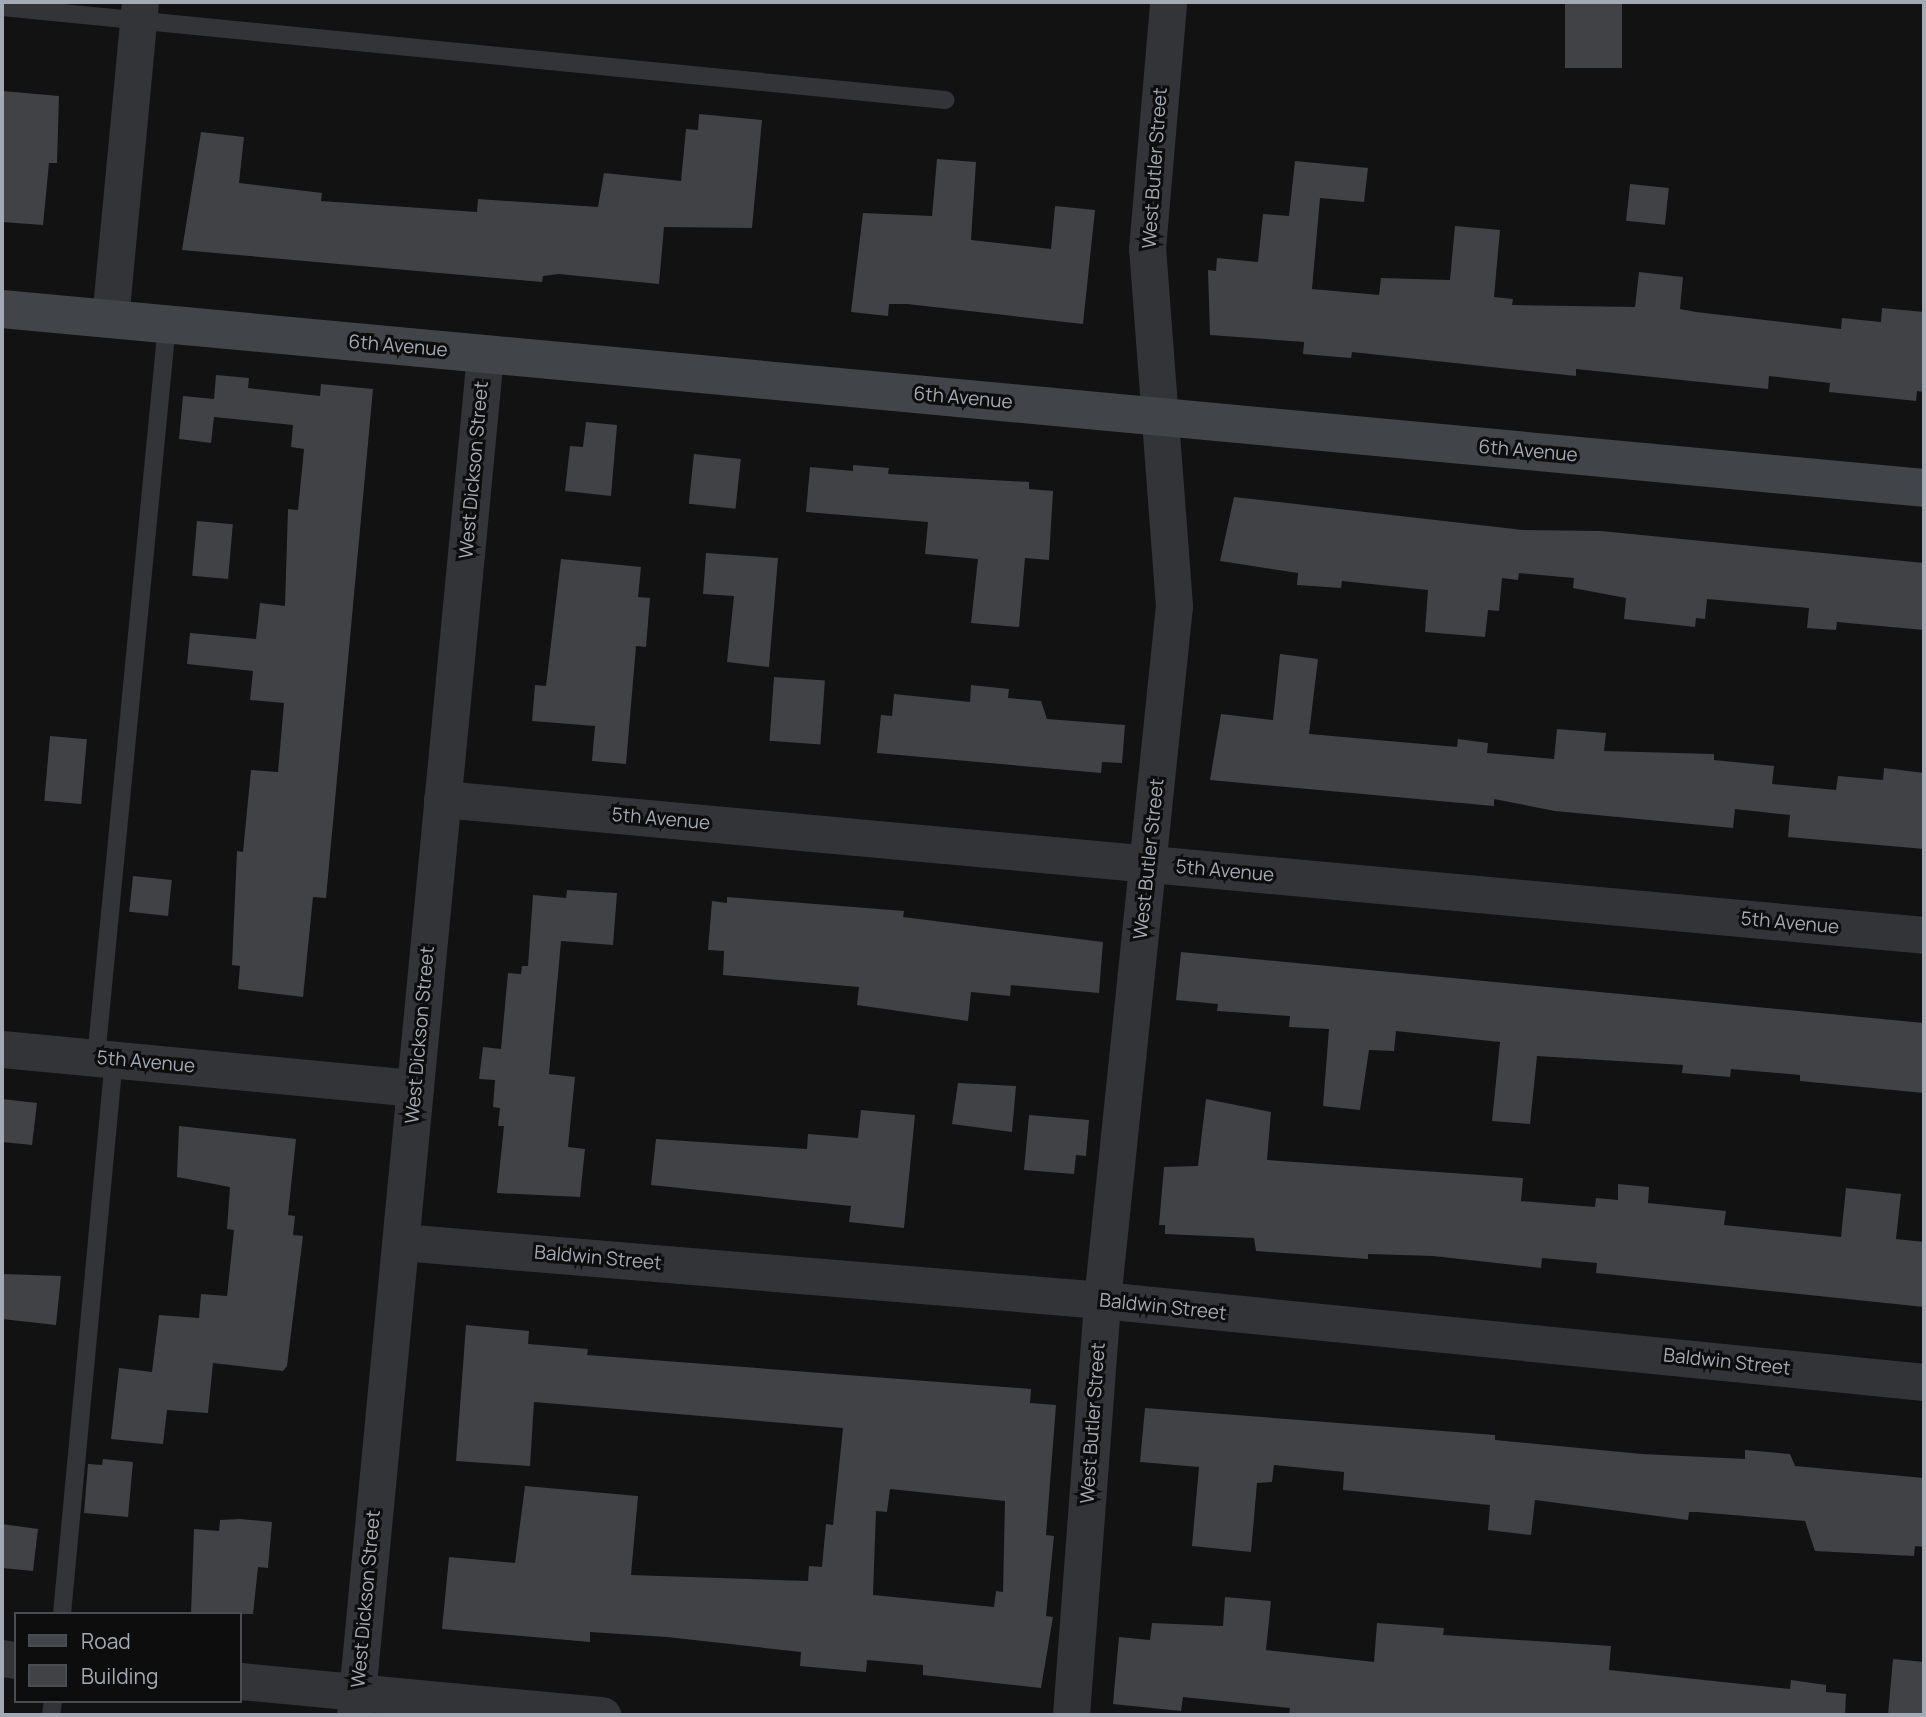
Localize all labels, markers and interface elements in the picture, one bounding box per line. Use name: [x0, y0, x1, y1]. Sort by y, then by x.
street label: West Butler Street: [1138, 87, 1172, 249]
street label: 6th Avenue: [347, 330, 449, 362]
street label: West Dickson Street: [455, 380, 493, 560]
street label: 6th Avenue: [912, 382, 1014, 414]
street label: 6th Avenue: [1477, 435, 1579, 467]
street label: West Butler Street: [1129, 777, 1169, 941]
street label: 5th Avenue: [611, 803, 711, 835]
street label: 5th Avenue: [1175, 855, 1275, 887]
street label: 5th Avenue: [1740, 907, 1840, 939]
street label: West Dickson Street: [401, 945, 439, 1125]
street label: 5th Avenue: [96, 1046, 196, 1078]
street label: Baldwin Street: [533, 1241, 663, 1275]
street label: Baldwin Street: [1098, 1289, 1228, 1325]
street label: West Butler Street: [1076, 1342, 1110, 1504]
street label: Baldwin Street: [1662, 1344, 1792, 1380]
street label: West Dickson Street: [347, 1509, 385, 1689]
legend: [14, 1612, 242, 1703]
text: Road: [81, 1627, 131, 1655]
text: Building: [81, 1662, 158, 1690]

